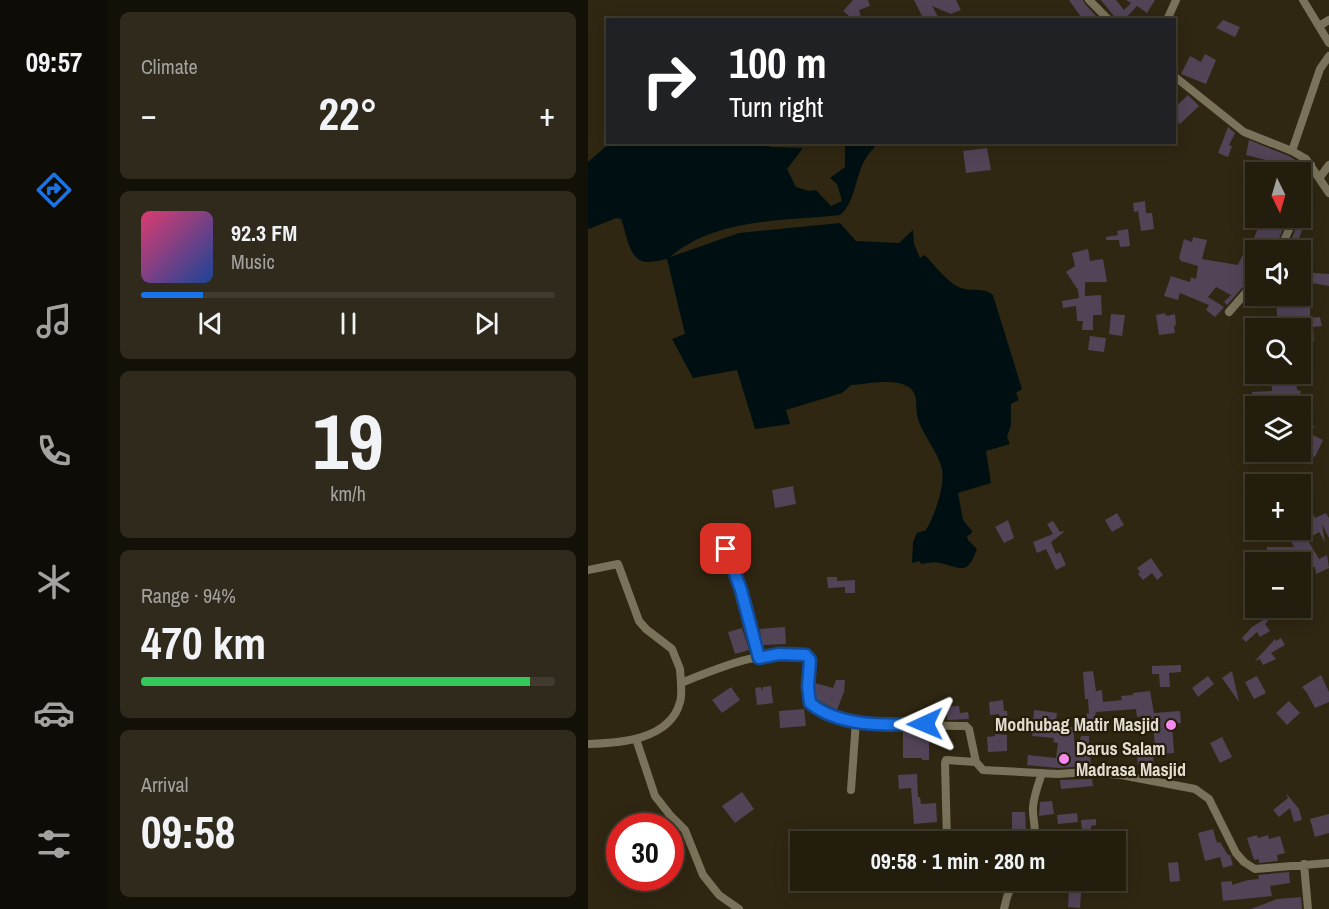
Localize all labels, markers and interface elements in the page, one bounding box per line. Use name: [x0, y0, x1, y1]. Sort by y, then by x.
text: 100 m: [729, 35, 827, 91]
icon: right: [630, 42, 708, 120]
text: 09:57: [26, 44, 82, 80]
text: Climate: [141, 53, 198, 80]
text: 22°: [318, 83, 378, 144]
text: Turn right: [729, 89, 823, 125]
text: −: [141, 92, 157, 136]
text: +: [539, 92, 555, 136]
north arrow: [1245, 162, 1311, 228]
map controls: [1245, 162, 1311, 618]
icon: directions: [33, 169, 75, 211]
text: 92.3 FM: [231, 218, 297, 248]
button: sound: [1245, 240, 1311, 306]
text: Music: [231, 248, 275, 275]
icon: music: [33, 300, 75, 342]
icon: previous: [194, 307, 227, 340]
icon: pause: [332, 307, 365, 340]
icon: next: [470, 307, 503, 340]
button: search: [1245, 318, 1311, 384]
text: 19: [312, 388, 384, 493]
button: layers: [1245, 396, 1311, 462]
icon: phone: [33, 430, 75, 472]
button: +: [1245, 474, 1311, 540]
text: km/h: [330, 480, 366, 507]
pin: [700, 523, 751, 574]
icon: arrive: [709, 532, 742, 565]
button: −: [1245, 552, 1311, 618]
icon: climate: [33, 561, 75, 603]
text: Range · 94%: [141, 582, 236, 609]
text: 470 km: [141, 612, 266, 673]
icon: car: [33, 692, 75, 734]
position arrow: [893, 692, 957, 756]
place label: Modhubag Matir Masjid: [995, 712, 1159, 737]
marker: Modhubag Matir Masjid: [1164, 718, 1178, 732]
place label: Darus Salam Madrasa Masjid: [1076, 736, 1186, 782]
marker: Darus Salam Madrasa Masjid: [1057, 752, 1071, 766]
text: Arrival: [141, 771, 188, 798]
text: 09:58: [141, 801, 235, 862]
speed limit sign: 30: [606, 813, 684, 891]
icon: filters: [33, 823, 75, 865]
text: 09:58 · 1 min · 280 m: [871, 846, 1045, 876]

